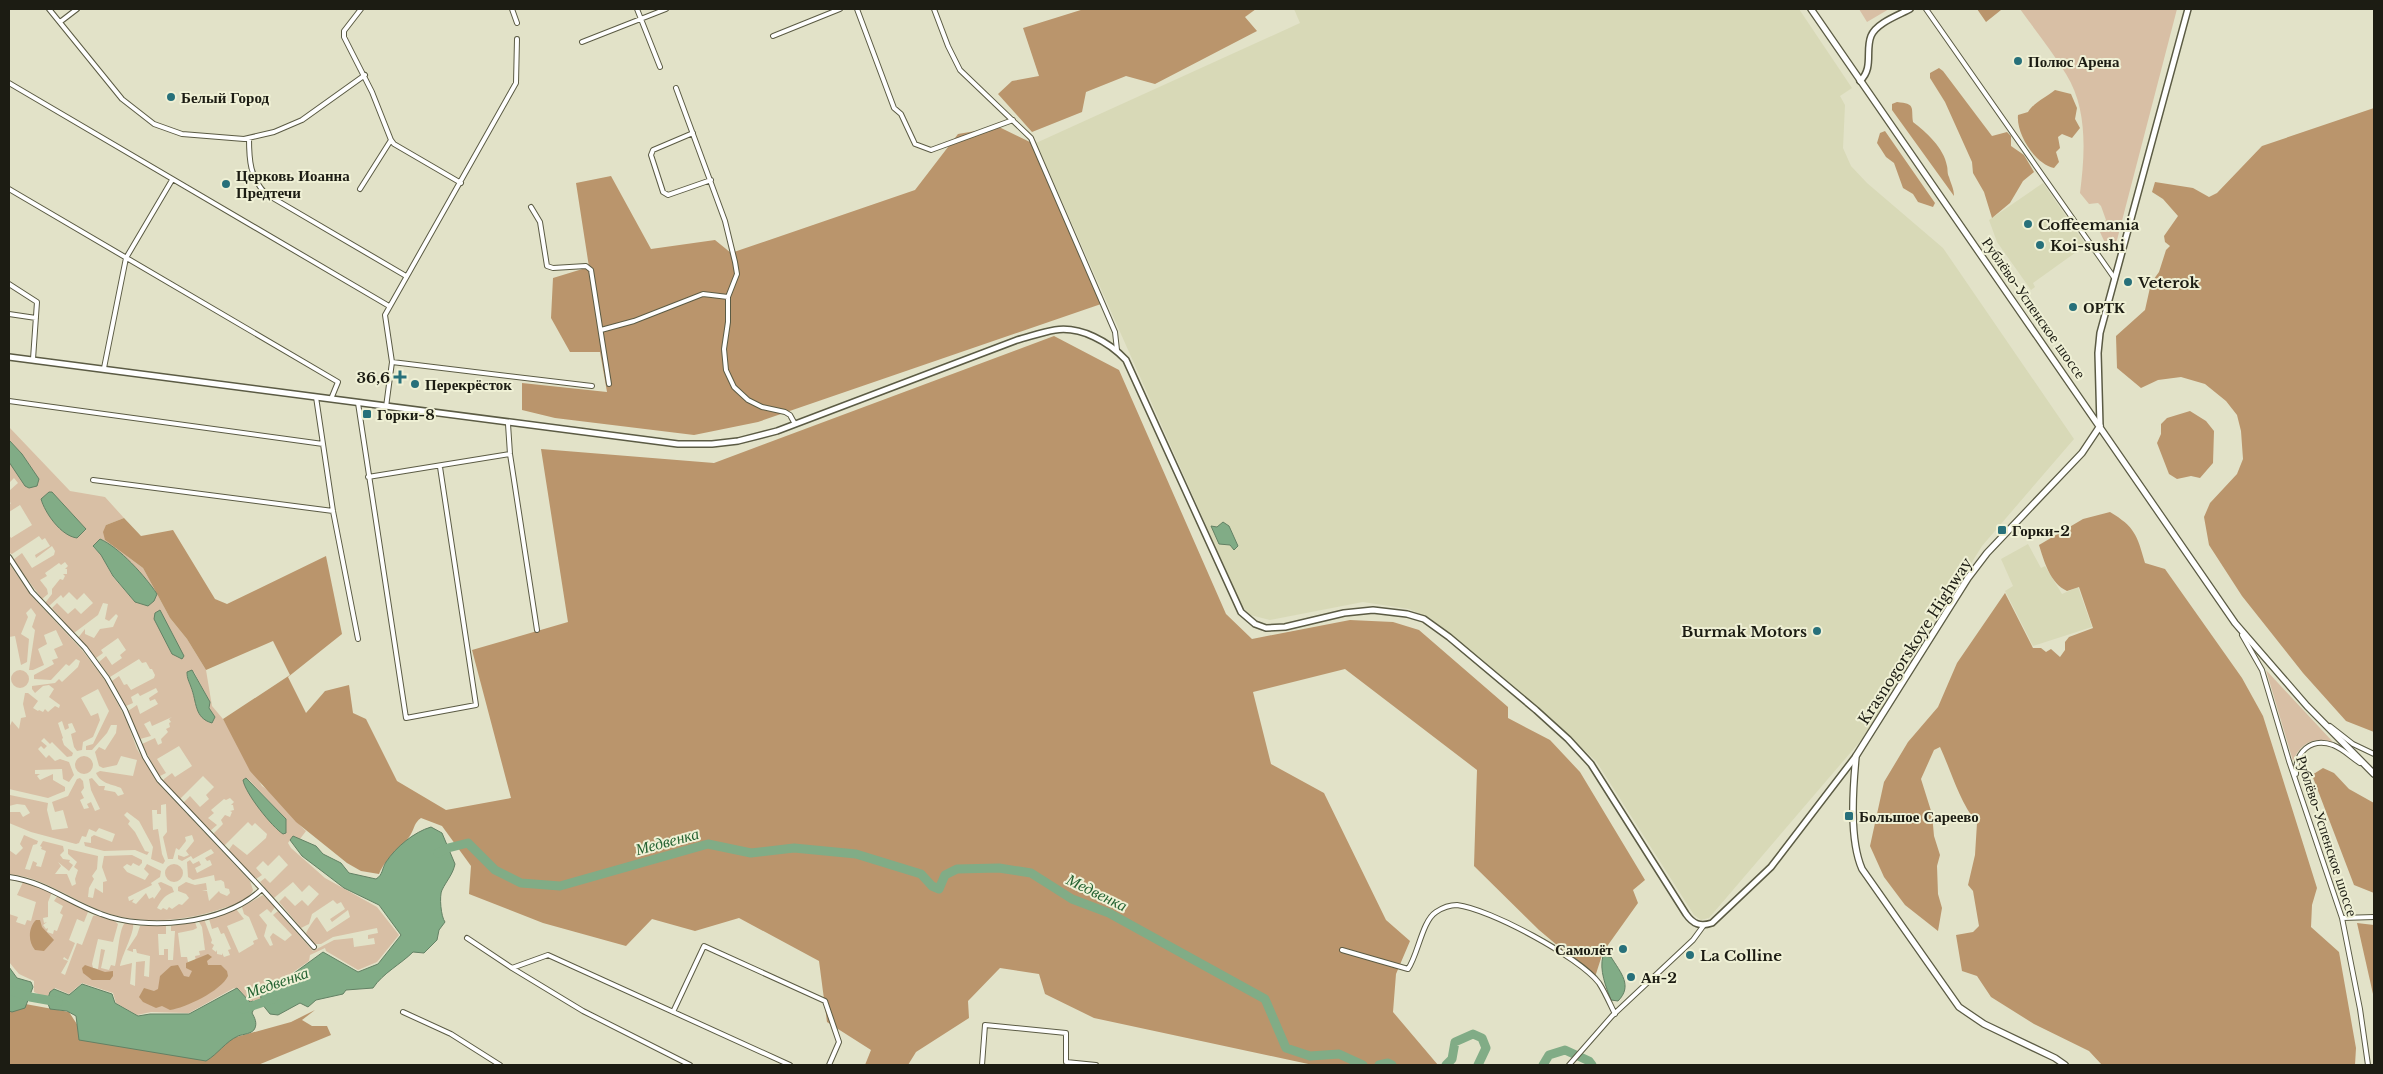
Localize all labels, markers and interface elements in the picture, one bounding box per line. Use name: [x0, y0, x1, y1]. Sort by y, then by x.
place label: Полюс Арена: [2028, 52, 2120, 71]
marker: Полюс Арена: [2012, 55, 2024, 67]
place label: Белый Город: [181, 88, 269, 107]
marker: Белый Город: [165, 91, 177, 103]
place label: Церковь Иоанна Предтечи: [236, 166, 350, 202]
marker: Церковь Иоанна Предтечи: [220, 178, 232, 190]
place label: Coffeemania: [2038, 215, 2140, 234]
marker: Coffeemania: [2022, 218, 2034, 230]
street label: Рублёво-Успенское шоссе: [1978, 234, 2090, 383]
place label: Koi-sushi: [2050, 236, 2125, 255]
marker: Koi-sushi: [2034, 239, 2046, 251]
place label: Veterok: [2137, 273, 2200, 292]
marker: Veterok: [2122, 276, 2134, 288]
place label: ОРТК: [2083, 298, 2125, 317]
marker: ОРТК: [2067, 301, 2079, 313]
place label: 36,6: [356, 368, 390, 387]
marker: 36,6: [394, 371, 406, 383]
place label: Перекрёсток: [425, 375, 512, 394]
marker: Перекрёсток: [409, 378, 421, 390]
place label: Горки-8: [377, 405, 435, 424]
marker: Горки-8: [361, 408, 373, 420]
place label: Горки-2: [2012, 521, 2070, 540]
marker: Горки-2: [1996, 524, 2008, 536]
street label: Krasnogorskoye Highway: [1854, 554, 1976, 728]
place label: Burmak Motors: [1681, 622, 1807, 641]
marker: Burmak Motors: [1811, 625, 1823, 637]
street label: Рублёво-Успенское шоссе: [2292, 753, 2362, 919]
place label: Большое Сареево: [1859, 807, 1979, 826]
marker: Большое Сареево: [1843, 810, 1855, 822]
water label: Медвенка: [632, 823, 701, 859]
water label: Медвенка: [1063, 868, 1131, 915]
place label: Самолёт: [1555, 940, 1614, 959]
marker: Самолёт: [1617, 943, 1629, 955]
place label: La Colline: [1700, 946, 1782, 965]
marker: La Colline: [1684, 949, 1696, 961]
water label: Медвенка: [242, 962, 311, 1002]
place label: Ан-2: [1641, 968, 1677, 987]
marker: Ан-2: [1625, 971, 1637, 983]

